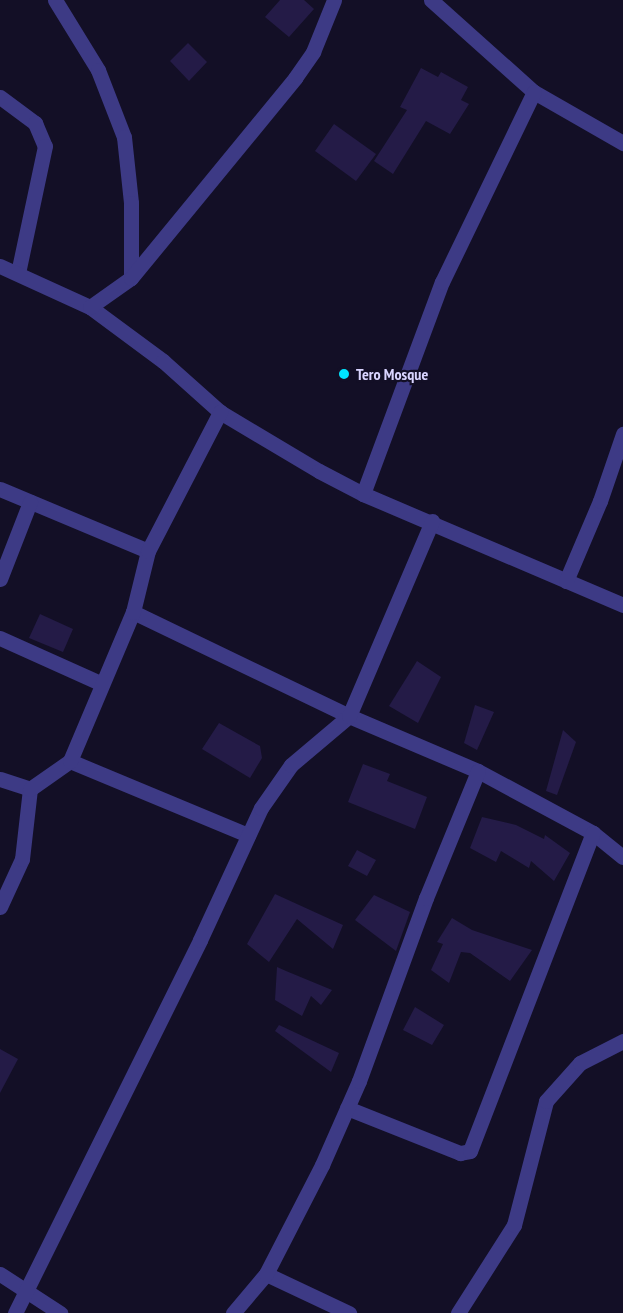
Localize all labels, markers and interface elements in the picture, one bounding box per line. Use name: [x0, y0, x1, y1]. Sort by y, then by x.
place label: Tero Mosque: [356, 364, 428, 384]
marker: Tero Mosque: [337, 367, 351, 381]

